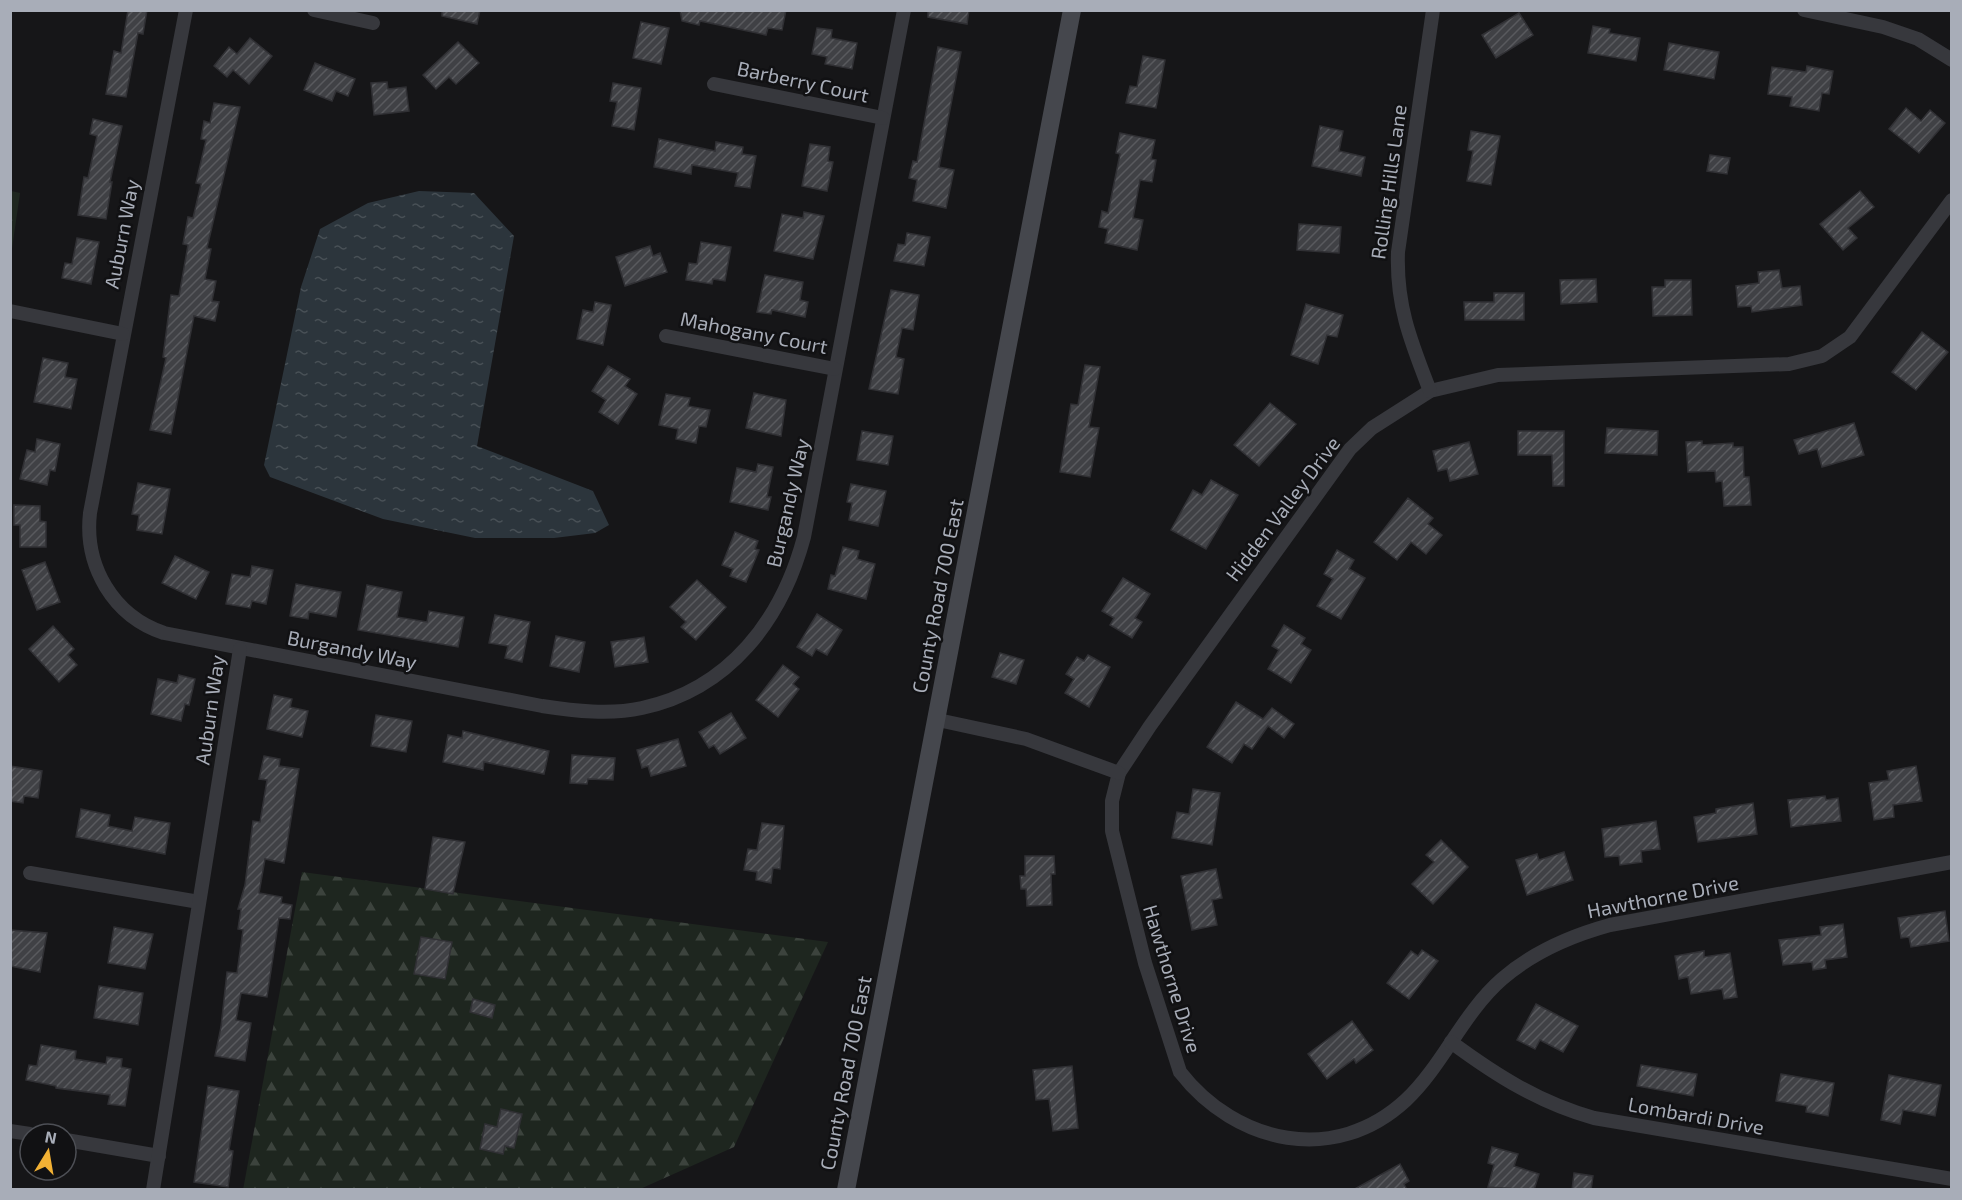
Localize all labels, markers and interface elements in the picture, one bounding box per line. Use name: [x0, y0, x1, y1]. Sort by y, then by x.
street label: Barberry Court: [735, 55, 872, 107]
street label: Rolling Hills Lane: [1365, 103, 1411, 261]
street label: Auburn Way: [99, 177, 143, 290]
street label: Mahogany Court: [678, 306, 830, 358]
street label: Hidden Valley Drive: [1220, 431, 1344, 585]
street label: Burgandy Way: [761, 436, 814, 570]
street label: County Road 700 East: [906, 496, 968, 695]
street label: Burgandy Way: [285, 625, 419, 673]
street label: Auburn Way: [189, 653, 229, 766]
street label: Hawthorne Drive: [1585, 870, 1741, 922]
street label: Hawthorne Drive: [1139, 902, 1207, 1056]
street label: County Road 700 East: [814, 973, 876, 1172]
street label: Lombardi Drive: [1626, 1091, 1766, 1139]
north arrow: [18, 1122, 78, 1182]
text: N: [43, 1126, 58, 1147]

